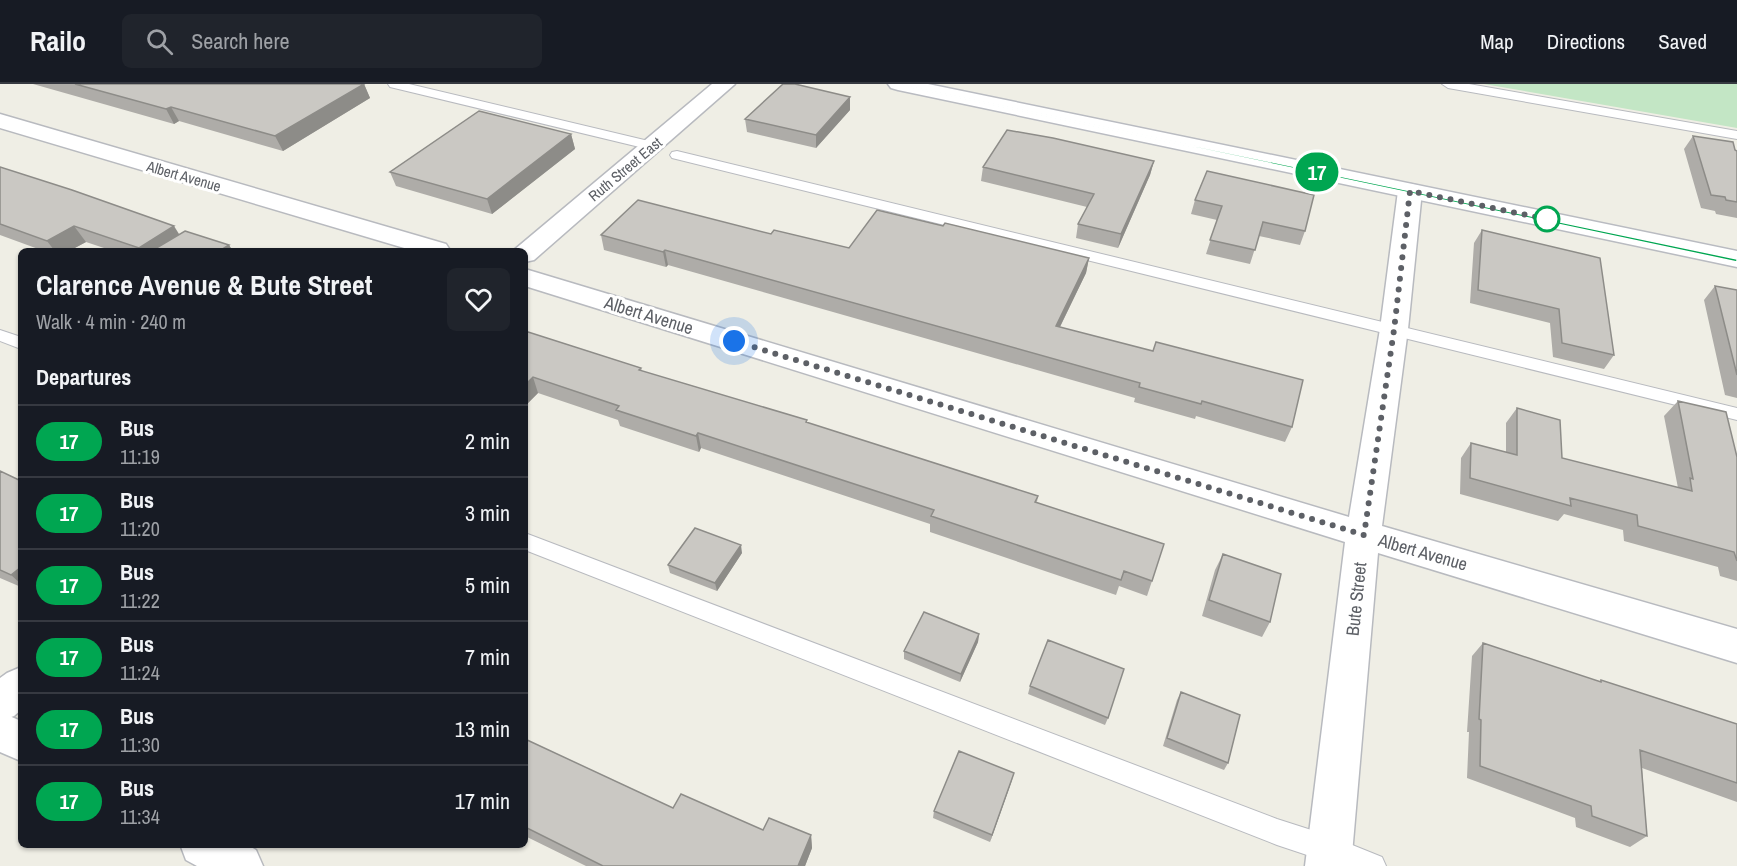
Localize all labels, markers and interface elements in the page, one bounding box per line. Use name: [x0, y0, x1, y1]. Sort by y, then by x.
search box: [122, 14, 542, 68]
text: Railo: [30, 22, 86, 60]
icon: search: [143, 25, 176, 58]
text: Search here: [191, 26, 289, 56]
text: Map: [1480, 27, 1514, 56]
text: Directions: [1547, 27, 1625, 56]
text: Saved: [1658, 27, 1707, 56]
street label: Ruth Street East: [584, 132, 667, 206]
line badge: 17: [1290, 152, 1344, 191]
street label: Albert Avenue: [143, 155, 224, 197]
text: 17: [1307, 158, 1327, 187]
unlabelled marker: [1534, 206, 1560, 232]
text: Clarence Avenue & Bute Street: [36, 266, 372, 304]
button: heart: [447, 268, 510, 331]
street label: Albert Avenue: [601, 289, 696, 340]
text: Walk · 4 min · 240 m: [36, 308, 186, 335]
your location: [719, 326, 749, 356]
text: Departures: [36, 362, 131, 392]
text: Bus: [120, 413, 154, 443]
text: 2 min: [465, 426, 510, 456]
text: 17: [59, 427, 79, 456]
text: 11:19: [120, 443, 160, 470]
text: Bus: [120, 485, 154, 515]
text: 3 min: [465, 498, 510, 528]
text: 17: [59, 499, 79, 528]
text: 11:20: [120, 515, 160, 542]
street label: Albert Avenue: [1375, 527, 1470, 577]
text: Bus: [120, 557, 154, 587]
street label: Bute Street: [1340, 561, 1372, 637]
text: 5 min: [465, 570, 510, 600]
text: 17: [59, 571, 79, 600]
text: 11:22: [120, 587, 160, 614]
text: Bus: [120, 629, 154, 659]
text: 7 min: [465, 642, 510, 672]
text: 17: [59, 643, 79, 672]
text: 11:24: [120, 659, 160, 686]
text: Bus: [120, 701, 154, 731]
text: 13 min: [455, 714, 510, 744]
text: 17: [59, 715, 79, 744]
text: 11:30: [120, 731, 160, 758]
text: Bus: [120, 773, 154, 803]
text: 17 min: [455, 786, 510, 816]
text: 17: [59, 787, 79, 816]
text: 11:34: [120, 803, 160, 830]

